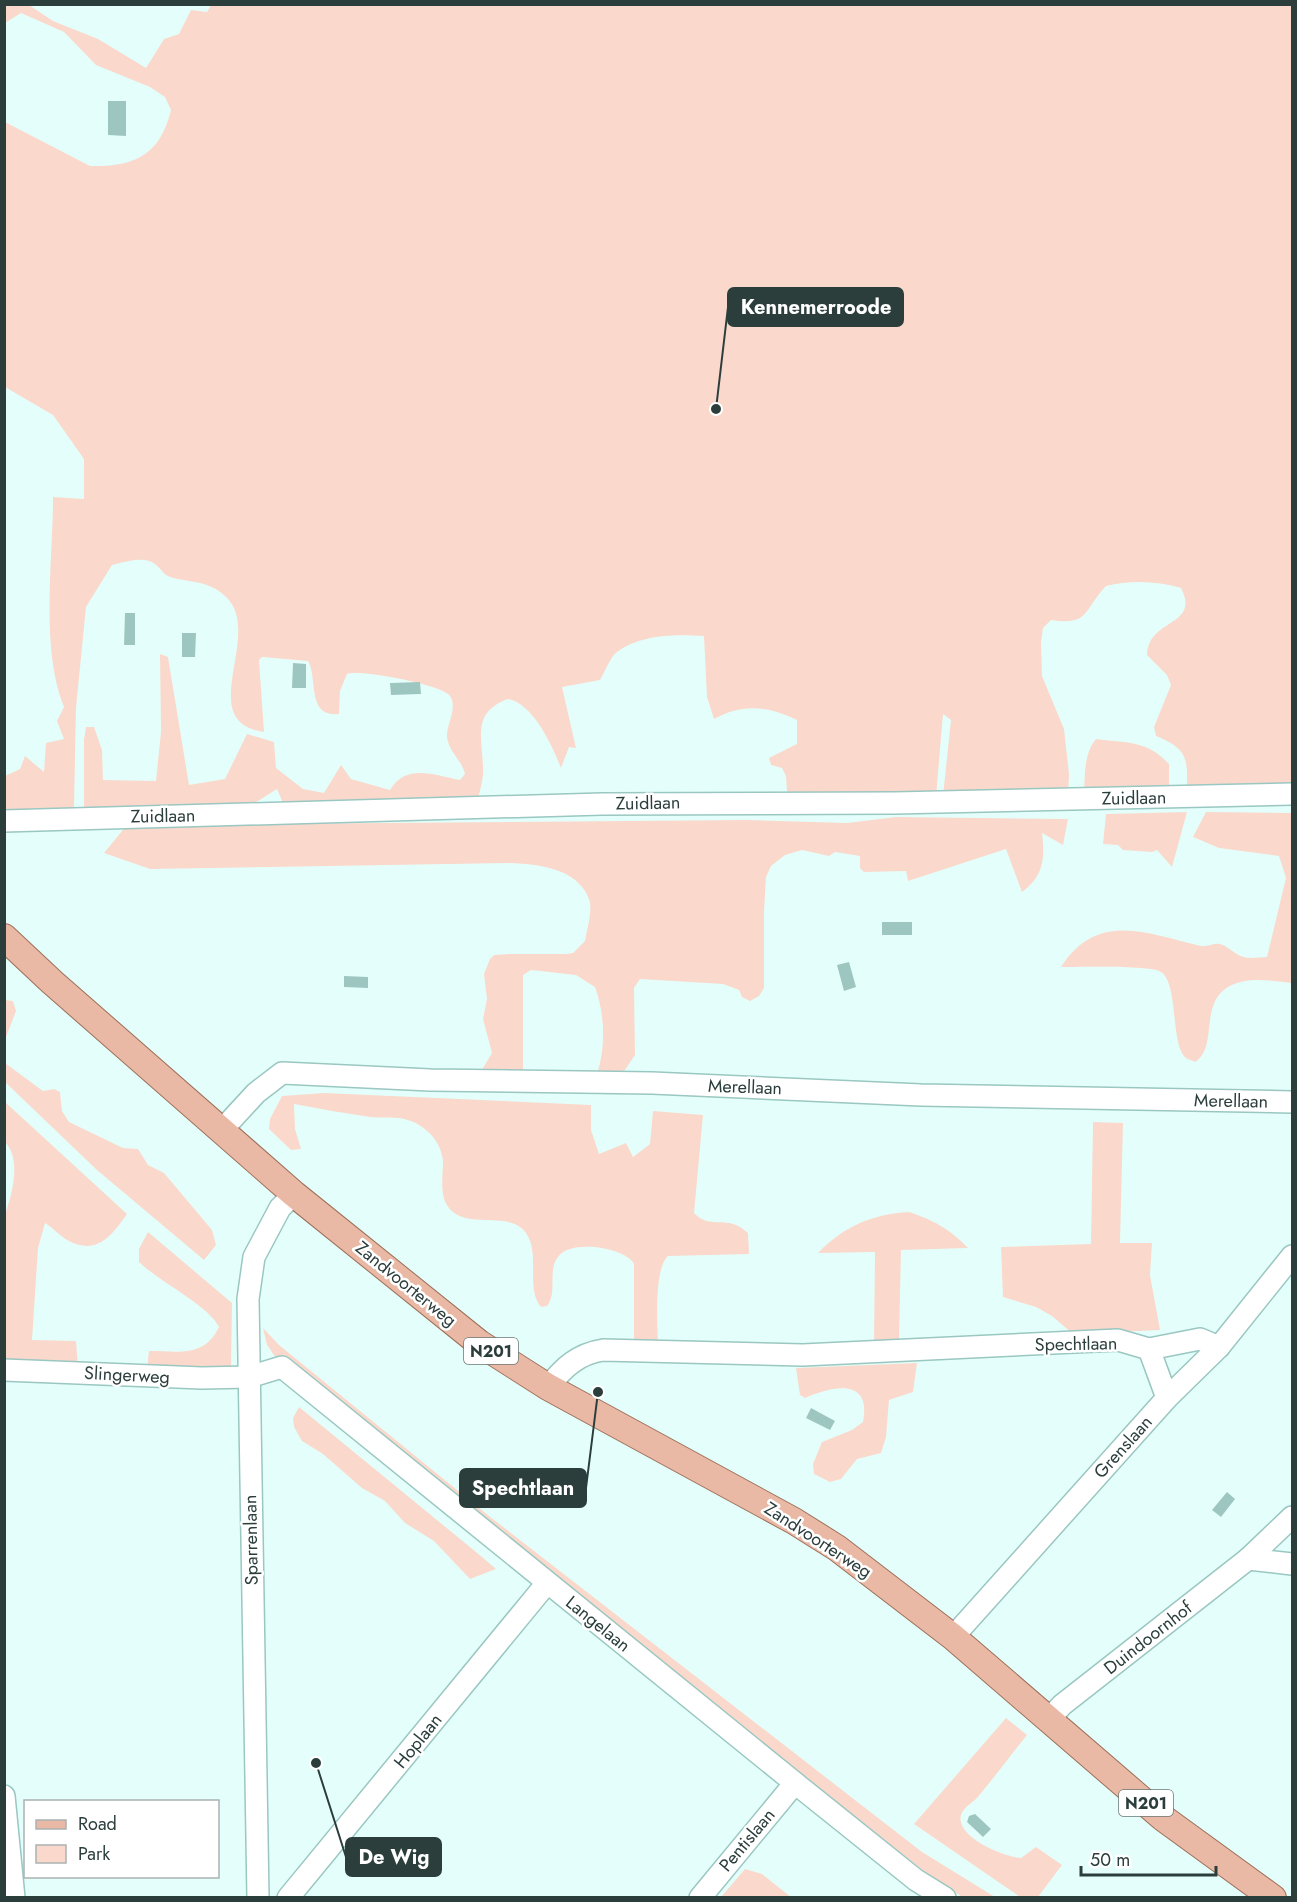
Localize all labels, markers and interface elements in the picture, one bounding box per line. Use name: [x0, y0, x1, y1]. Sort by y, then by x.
callout: Kennemerroode: [728, 288, 903, 326]
text: Kennemerroode: [741, 293, 891, 322]
street label: Zuidlaan: [1101, 784, 1167, 812]
street label: Zuidlaan: [615, 789, 681, 817]
street label: Zuidlaan: [130, 802, 196, 830]
street label: Merellaan: [708, 1073, 782, 1101]
street label: Merellaan: [1194, 1087, 1268, 1115]
street label: Zandvoorterweg: [350, 1235, 462, 1333]
street label: Spechtlaan: [1034, 1330, 1118, 1358]
road number: N201: [464, 1338, 518, 1364]
street label: Slingerweg: [83, 1360, 171, 1390]
street label: Grenslaan: [1088, 1410, 1158, 1484]
callout: Spechtlaan: [460, 1469, 586, 1507]
text: Spechtlaan: [472, 1474, 574, 1503]
street label: Sparrenlaan: [237, 1495, 265, 1585]
street label: Zandvoorterweg: [759, 1495, 877, 1585]
street label: Langelaan: [560, 1590, 636, 1658]
street label: Duindoornhof: [1098, 1595, 1198, 1681]
street label: Hoplaan: [388, 1708, 448, 1774]
road number: N201: [1119, 1790, 1173, 1816]
legend: [24, 1800, 219, 1878]
street label: Pentislaan: [713, 1803, 781, 1877]
text: Road: [78, 1811, 117, 1837]
callout: De Wig: [346, 1838, 441, 1876]
scale bar: [1081, 1839, 1216, 1877]
text: Park: [78, 1841, 110, 1867]
text: De Wig: [358, 1843, 430, 1872]
text: 50 m: [1090, 1847, 1130, 1873]

